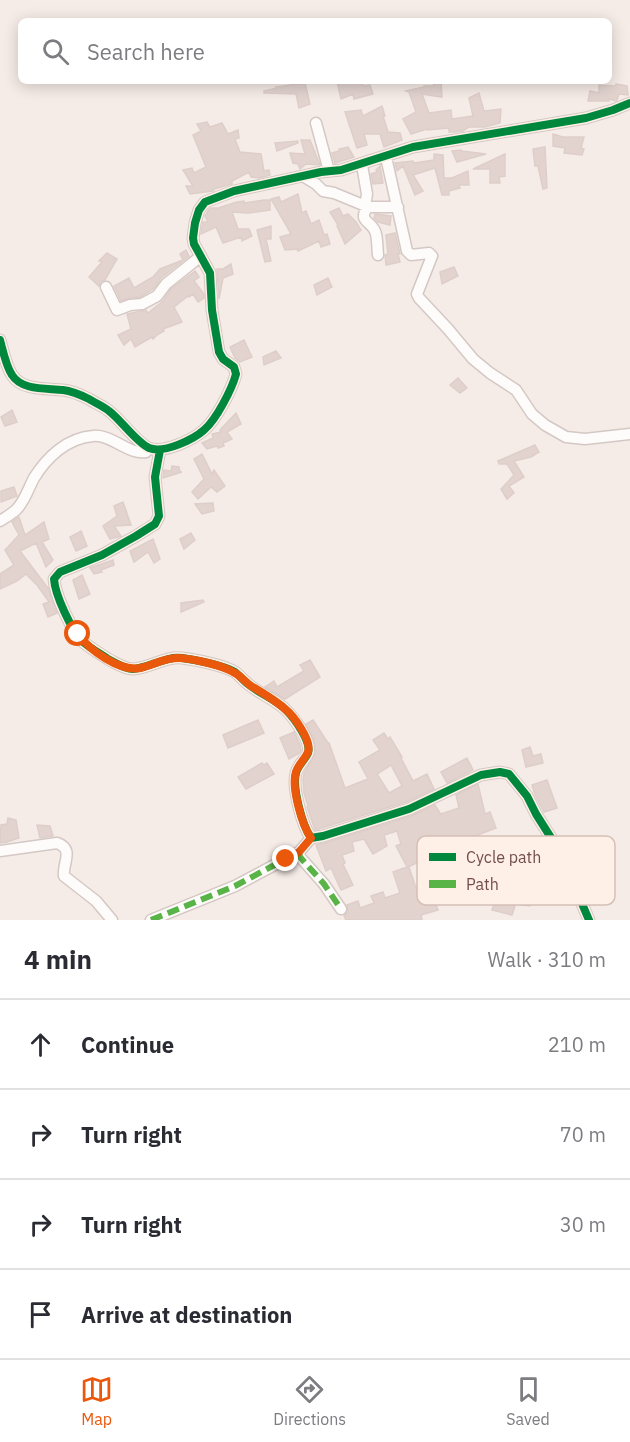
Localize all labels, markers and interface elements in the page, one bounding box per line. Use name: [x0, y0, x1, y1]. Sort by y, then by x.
search box: [18, 18, 612, 84]
icon: search: [39, 35, 72, 68]
text: Search here: [87, 37, 205, 66]
route start: [64, 620, 90, 646]
legend: [417, 836, 615, 905]
route end: [272, 845, 298, 871]
text: Cycle path: [466, 847, 541, 867]
text: Path: [466, 874, 499, 894]
text: 4 min: [24, 942, 92, 976]
text: Walk · 310 m: [488, 946, 606, 973]
icon: ahead: [24, 1028, 57, 1061]
text: Continue: [81, 1030, 174, 1059]
text: 210 m: [548, 1031, 606, 1058]
icon: right: [24, 1118, 57, 1151]
text: Turn right: [81, 1120, 182, 1149]
text: 70 m: [560, 1121, 606, 1148]
icon: right: [24, 1208, 57, 1241]
text: Turn right: [81, 1210, 182, 1239]
text: 30 m: [560, 1211, 606, 1238]
icon: arrive: [24, 1298, 57, 1331]
text: Arrive at destination: [81, 1300, 292, 1329]
tab: Map: [80, 1373, 113, 1429]
tab: Directions: [273, 1373, 346, 1429]
tab: Saved: [506, 1373, 550, 1429]

